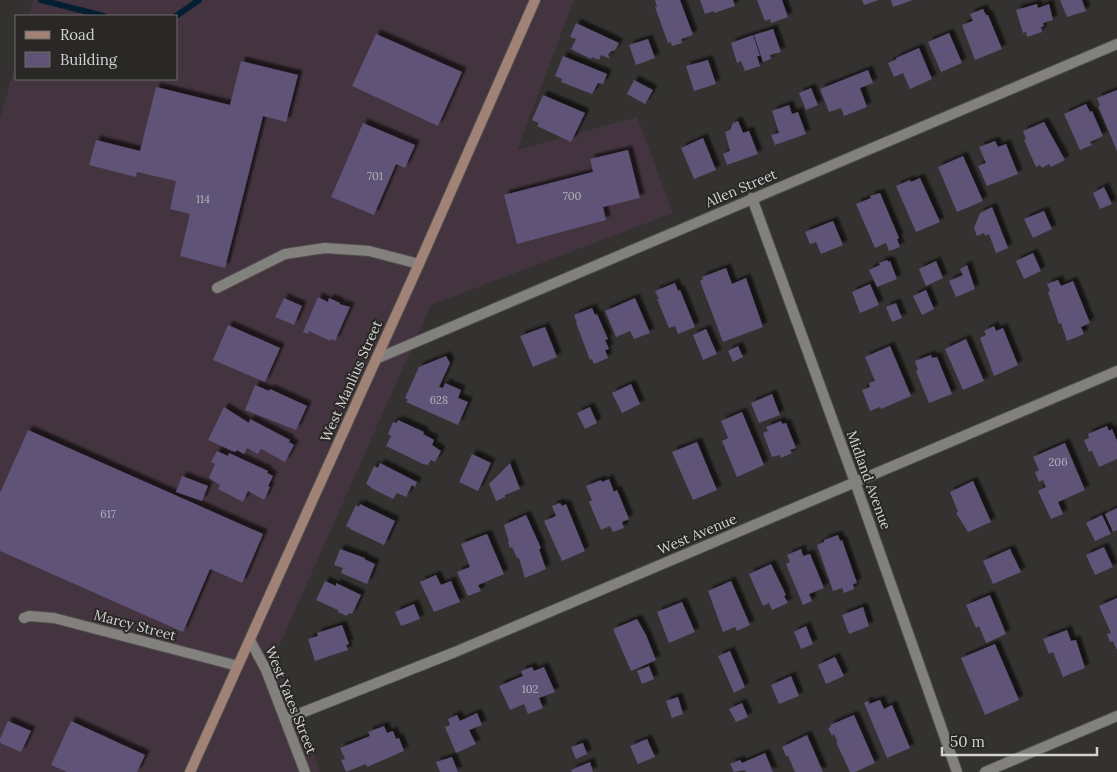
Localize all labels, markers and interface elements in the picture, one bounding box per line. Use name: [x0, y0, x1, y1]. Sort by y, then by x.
legend: [15, 15, 178, 80]
text: Road: [60, 25, 95, 44]
text: Building: [60, 50, 118, 69]
street label: Allen Street: [702, 165, 780, 211]
house number: 701: [367, 169, 383, 183]
house number: 700: [563, 189, 582, 203]
house number: 114: [196, 192, 210, 206]
street label: West Manlius Street: [316, 317, 386, 445]
house number: 628: [430, 393, 448, 407]
street label: Midland Avenue: [843, 428, 895, 532]
house number: 206: [1048, 455, 1068, 469]
house number: 617: [100, 507, 116, 521]
street label: West Avenue: [655, 509, 740, 559]
street label: Marcy Street: [92, 605, 179, 645]
street label: West Yates Street: [261, 643, 321, 757]
house number: 102: [522, 682, 538, 696]
scale bar: [942, 724, 1097, 756]
text: 50 m: [950, 732, 985, 751]

